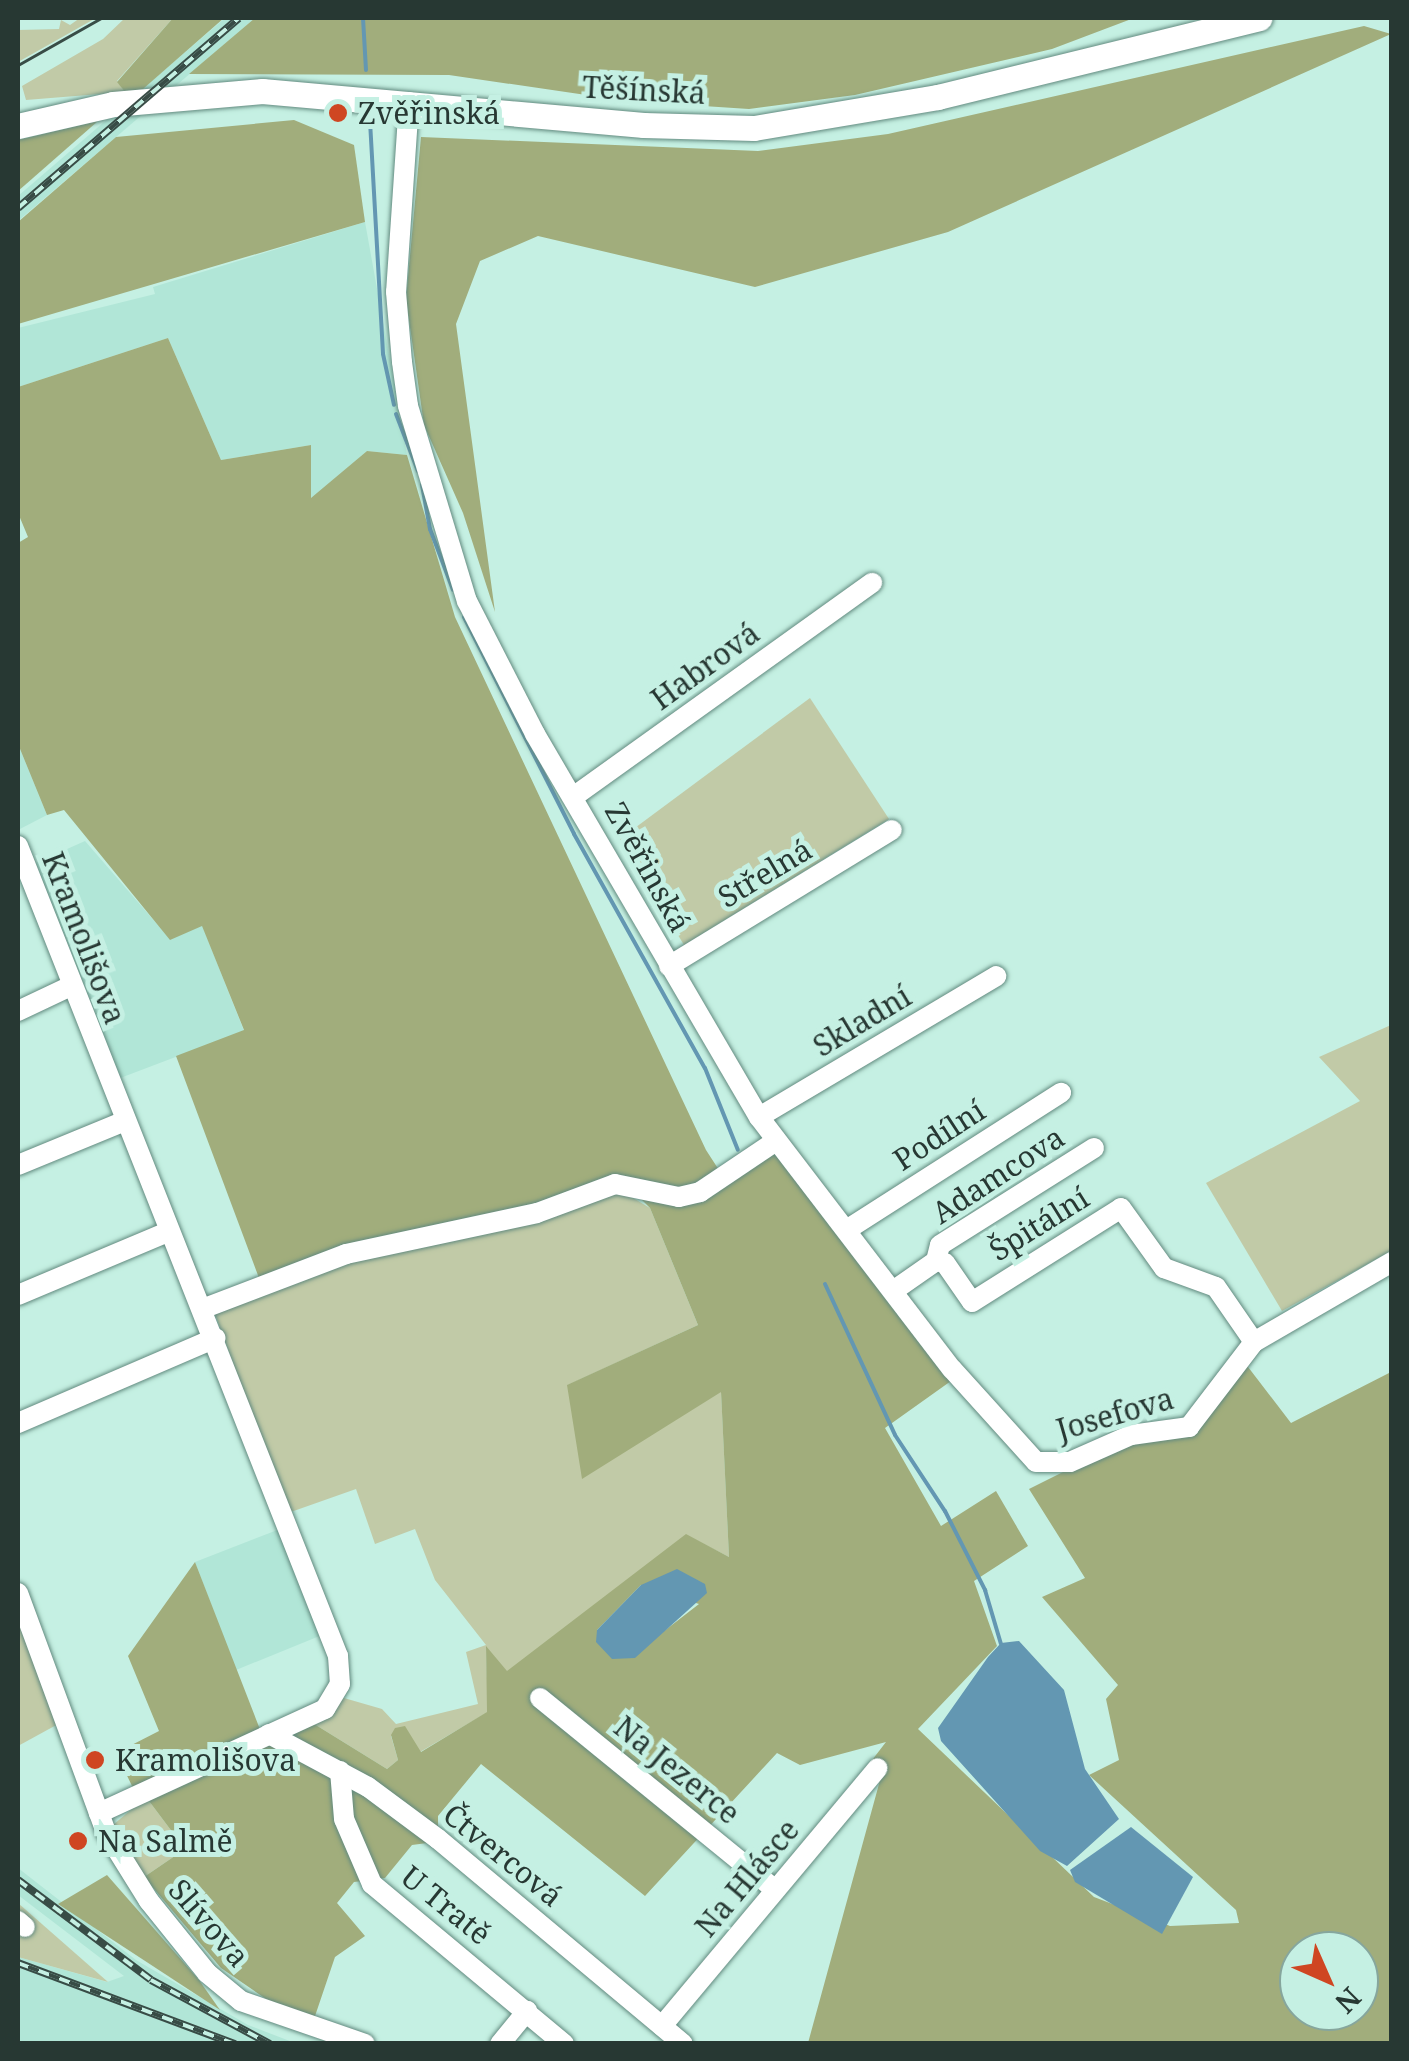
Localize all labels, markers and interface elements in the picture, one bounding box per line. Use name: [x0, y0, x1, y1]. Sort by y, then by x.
street label: Těšínská: [581, 69, 707, 111]
place label: Zvěřinská: [358, 95, 500, 131]
marker: Zvěřinská: [327, 102, 349, 124]
street label: Habrová: [644, 615, 766, 717]
street label: Zvěřinská: [598, 796, 698, 938]
street label: Střelná: [712, 831, 818, 915]
street label: Kramolišova: [35, 847, 133, 1029]
street label: Skladní: [807, 978, 917, 1064]
street label: Podílní: [887, 1092, 991, 1178]
street label: Adamcova: [925, 1119, 1071, 1231]
street label: Špitální: [983, 1180, 1095, 1268]
street label: Josefova: [1052, 1380, 1178, 1448]
street label: Na Jezerce: [607, 1709, 747, 1831]
place label: Kramolišova: [115, 1742, 296, 1778]
marker: Kramolišova: [84, 1749, 106, 1771]
street label: Čtvercová: [436, 1796, 570, 1914]
street label: Na Hlásce: [688, 1812, 806, 1944]
place label: Na Salmě: [98, 1823, 232, 1859]
marker: Na Salmě: [67, 1830, 89, 1852]
street label: U Tratě: [394, 1858, 498, 1952]
street label: Slívova: [161, 1872, 257, 1974]
north arrow: [1279, 1931, 1379, 2031]
text: N: [1328, 1980, 1370, 2022]

